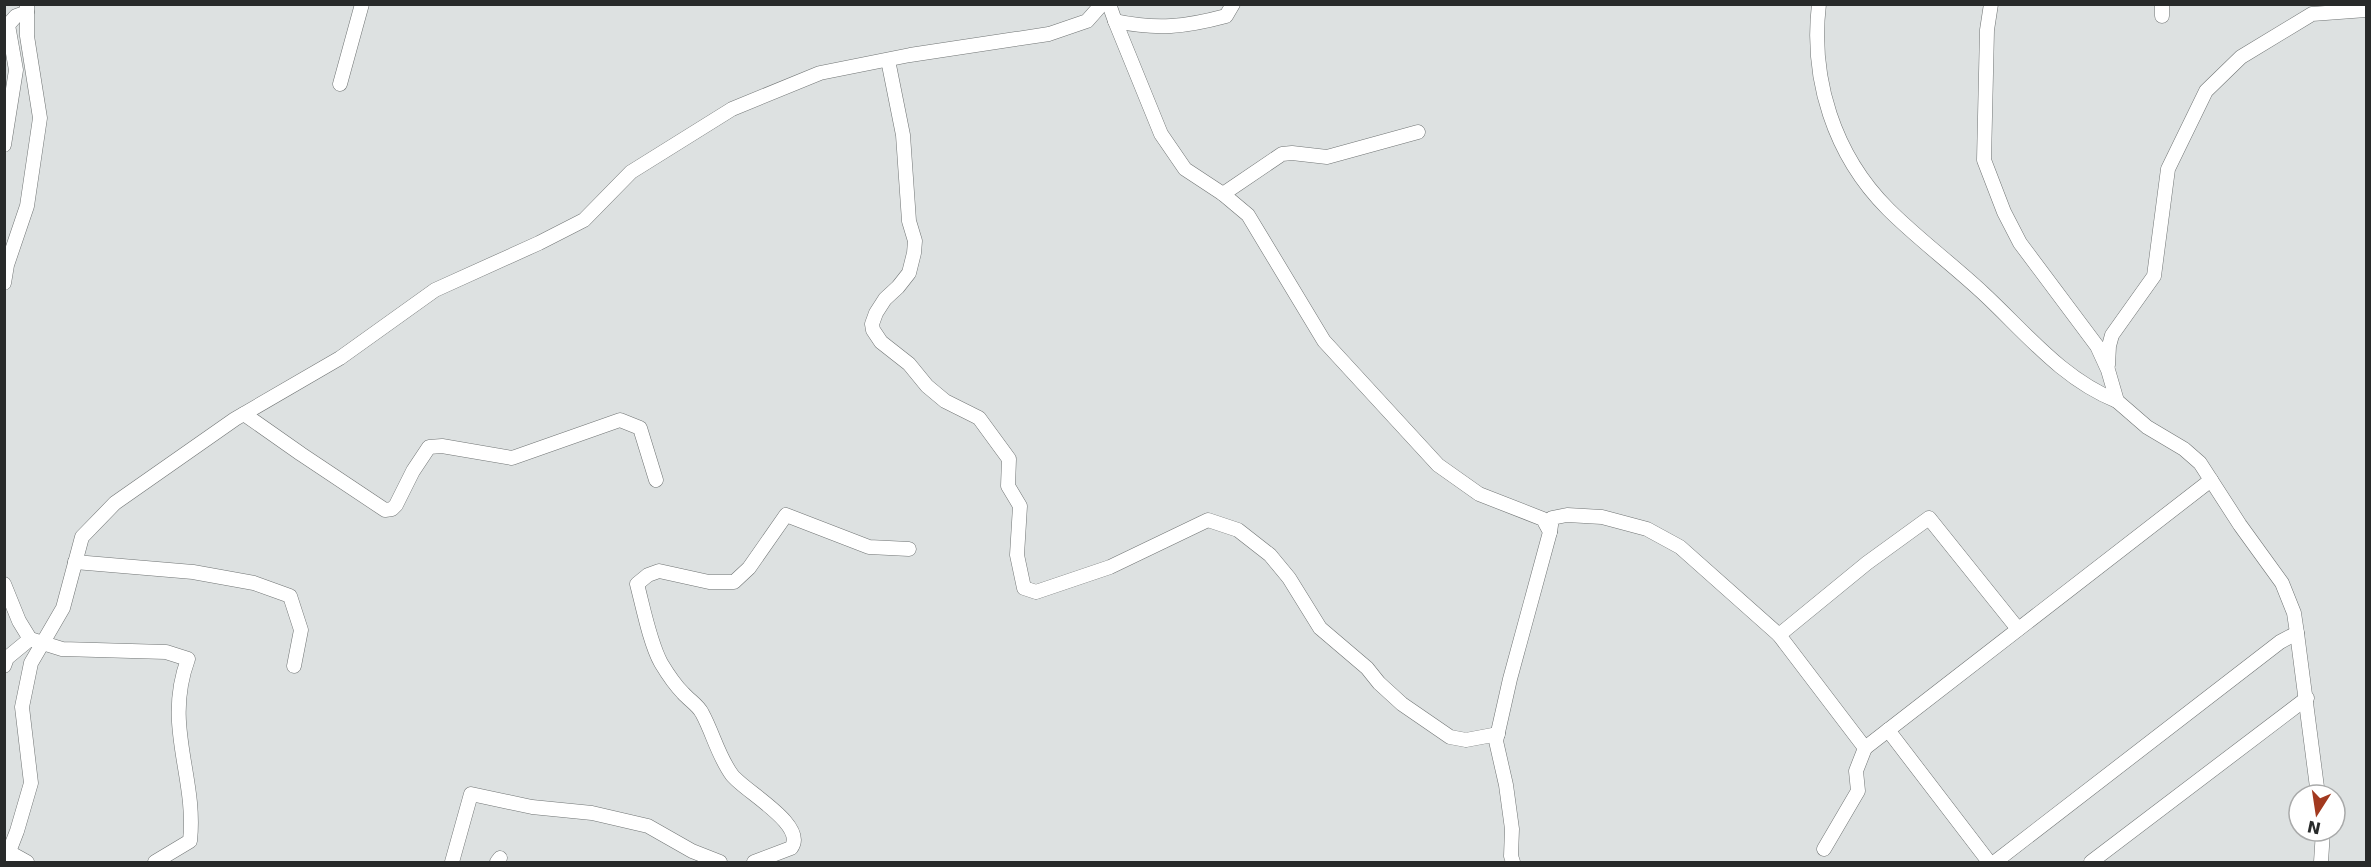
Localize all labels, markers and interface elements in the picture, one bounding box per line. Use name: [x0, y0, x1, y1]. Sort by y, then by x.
north arrow: [2287, 783, 2347, 843]
text: N: [2305, 816, 2323, 838]

